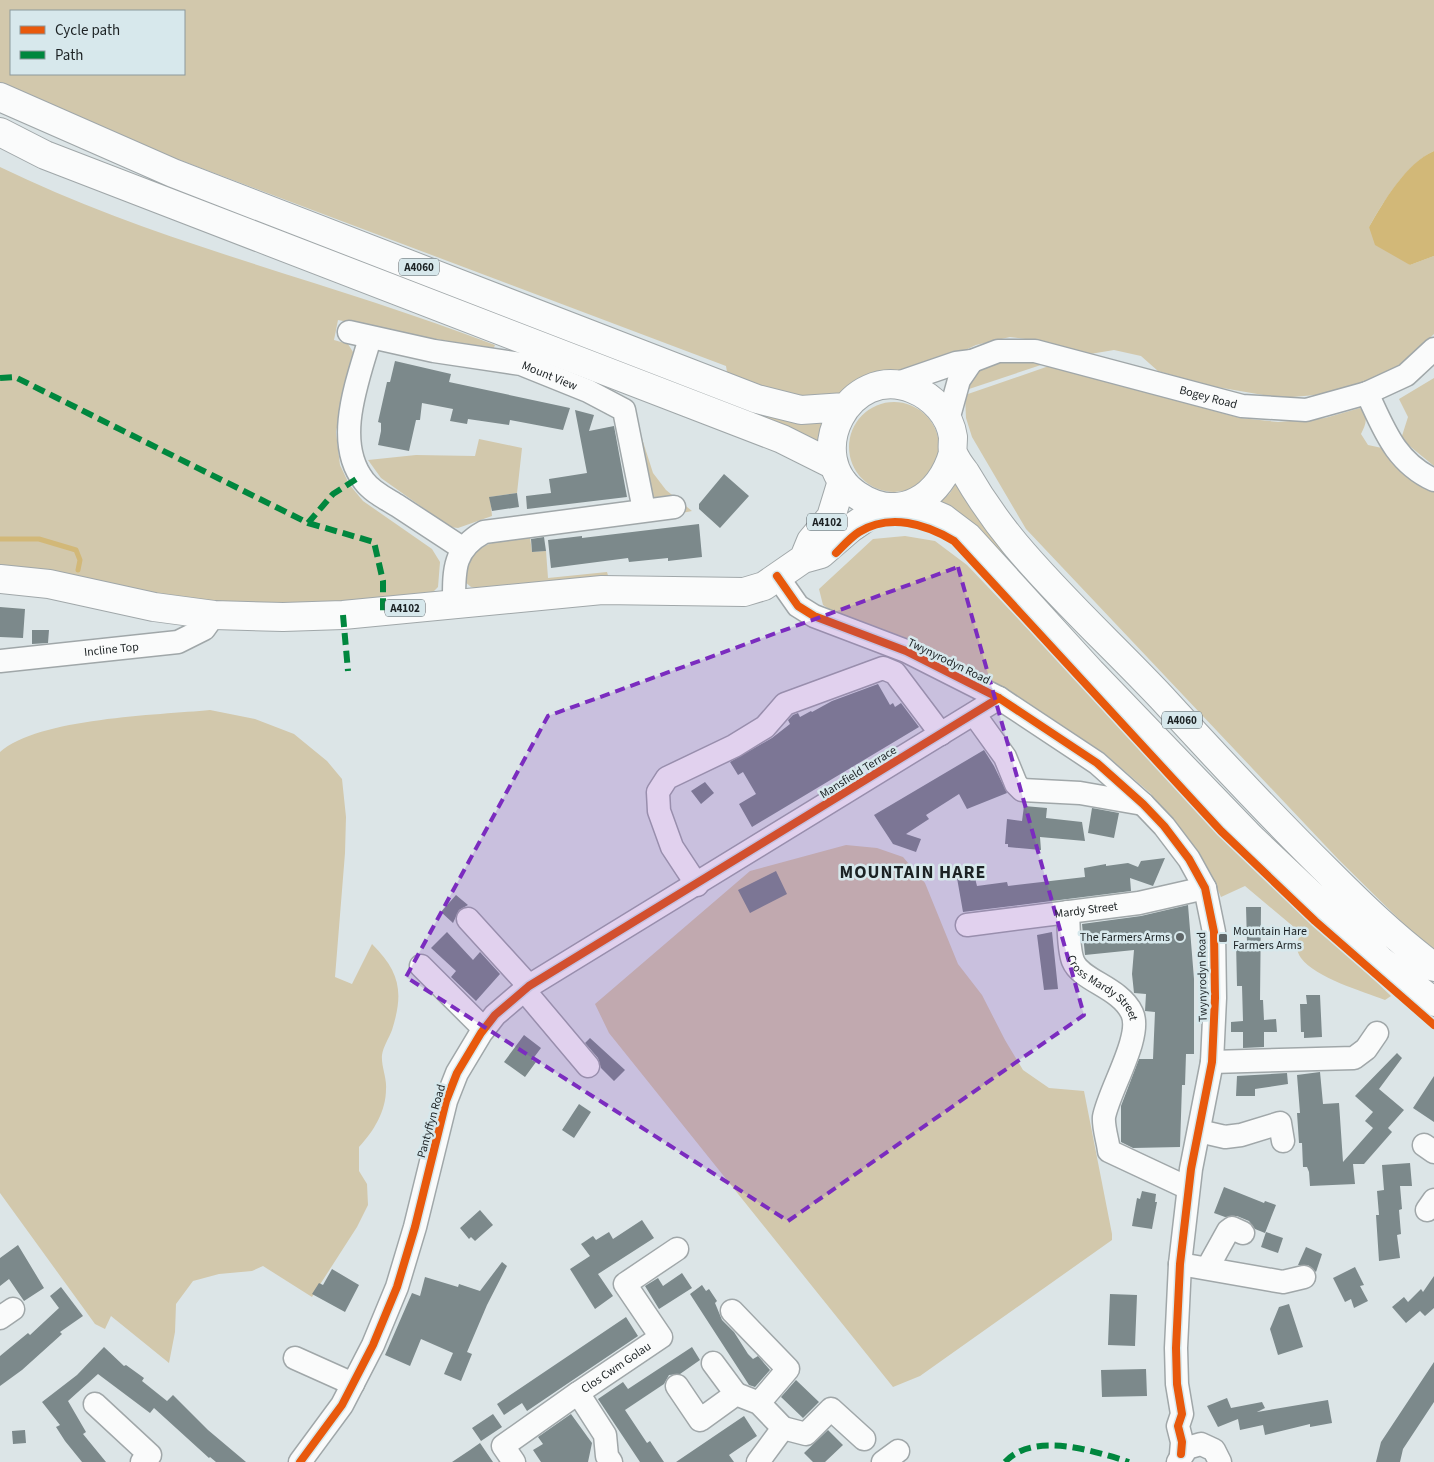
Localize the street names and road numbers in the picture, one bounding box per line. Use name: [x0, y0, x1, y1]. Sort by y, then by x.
road number: A4060: [399, 258, 439, 276]
street label: Mount View: [519, 357, 580, 395]
street label: Bogey Road: [1177, 382, 1239, 413]
road number: A4102: [807, 514, 847, 530]
road number: A4102: [385, 600, 425, 616]
street label: Twynyrodyn Road: [905, 634, 993, 689]
street label: Incline Top: [83, 638, 140, 661]
road number: A4060: [1162, 712, 1202, 728]
street label: Mansfield Terrace: [817, 742, 900, 803]
street label: Mardy Street: [1053, 898, 1119, 923]
street label: Twynyrodyn Road: [1193, 932, 1212, 1022]
street label: Cross Mardy Street: [1063, 953, 1142, 1022]
street label: Pantyffyn Road: [413, 1082, 450, 1160]
street label: Clos Cwm Golau: [578, 1338, 655, 1398]

